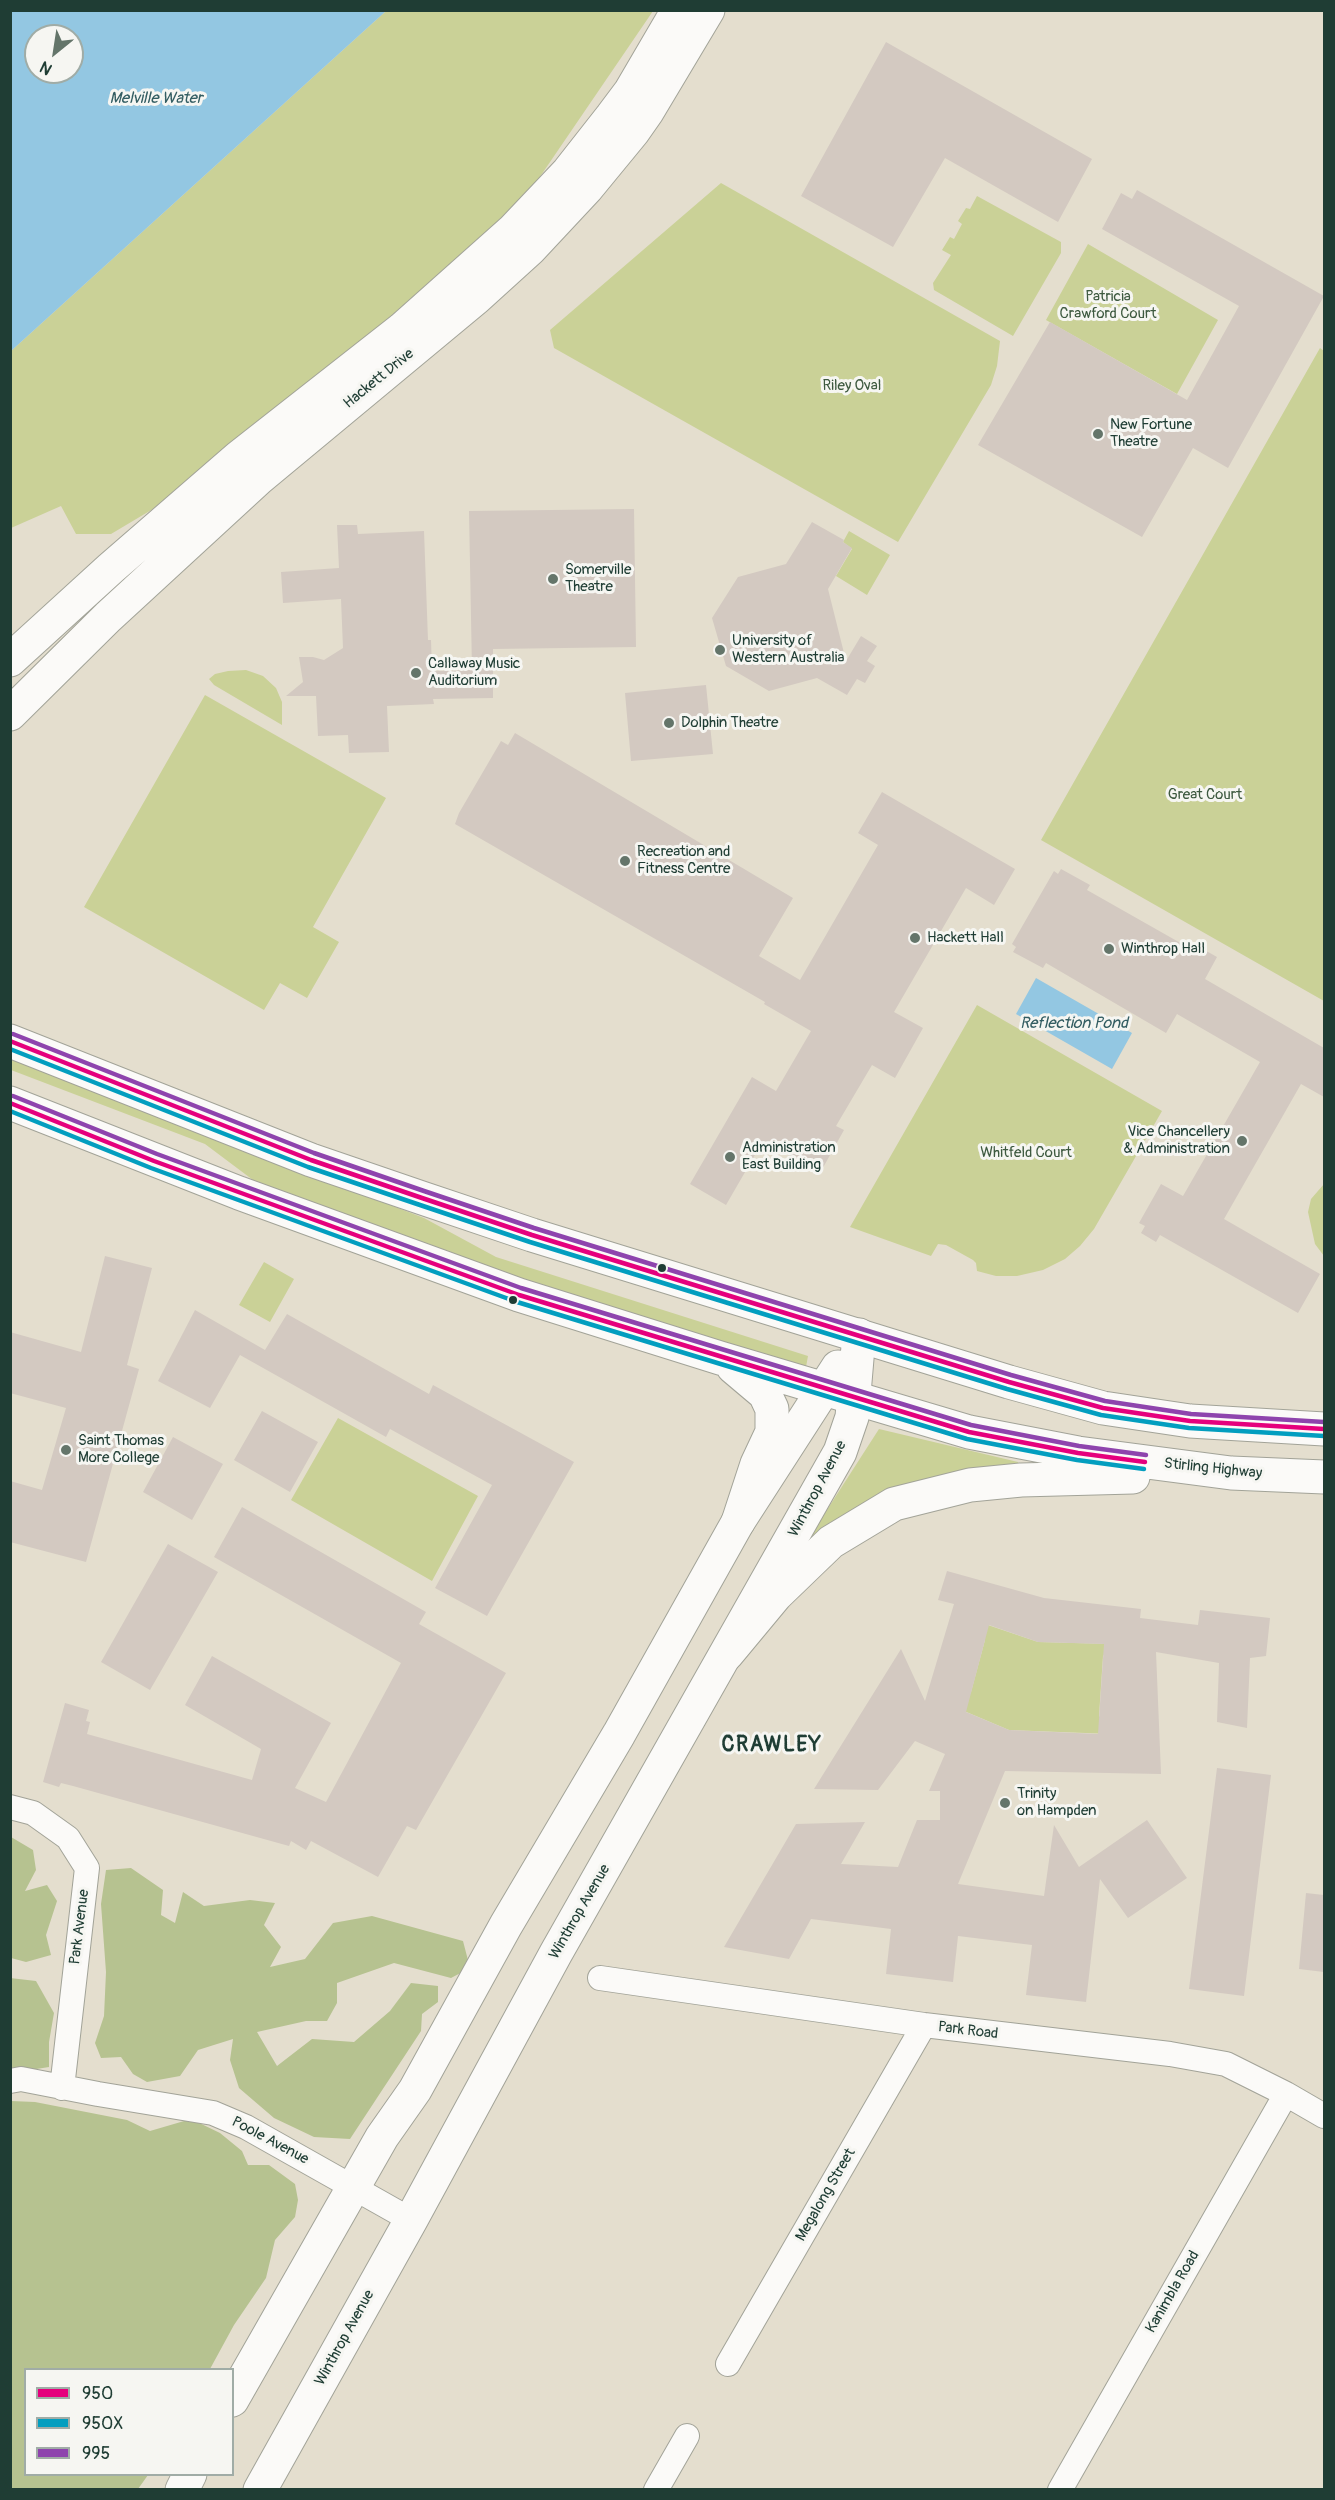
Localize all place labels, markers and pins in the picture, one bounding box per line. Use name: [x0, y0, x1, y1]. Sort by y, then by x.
place label: New Fortune Theatre: [1110, 416, 1192, 451]
marker: New Fortune Theatre: [1091, 427, 1105, 441]
place label: Somerville Theatre: [565, 561, 631, 596]
marker: Somerville Theatre: [546, 572, 560, 586]
place label: University of Western Australia: [732, 632, 844, 667]
marker: University of Western Australia: [713, 643, 727, 657]
place label: Callaway Music Auditorium: [428, 655, 520, 690]
marker: Callaway Music Auditorium: [409, 666, 423, 680]
place label: Dolphin Theatre: [681, 714, 778, 732]
marker: Dolphin Theatre: [662, 716, 676, 730]
place label: Recreation and Fitness Centre: [637, 843, 730, 878]
marker: Recreation and Fitness Centre: [618, 854, 632, 868]
place label: Hackett Hall: [927, 929, 1004, 947]
marker: Hackett Hall: [908, 931, 922, 945]
place label: Winthrop Hall: [1121, 940, 1205, 958]
marker: Winthrop Hall: [1102, 942, 1116, 956]
place label: Vice Chancellery & Administration: [1124, 1123, 1230, 1158]
marker: Vice Chancellery & Administration: [1235, 1134, 1249, 1148]
place label: Administration East Building: [742, 1139, 836, 1174]
marker: Administration East Building: [723, 1150, 737, 1164]
unlabelled marker: [656, 1262, 668, 1274]
unlabelled marker: [507, 1294, 519, 1306]
place label: Saint Thomas More College: [78, 1432, 164, 1467]
marker: Saint Thomas More College: [59, 1443, 73, 1457]
place label: Trinity on Hampden: [1017, 1785, 1097, 1820]
marker: Trinity on Hampden: [998, 1796, 1012, 1810]

